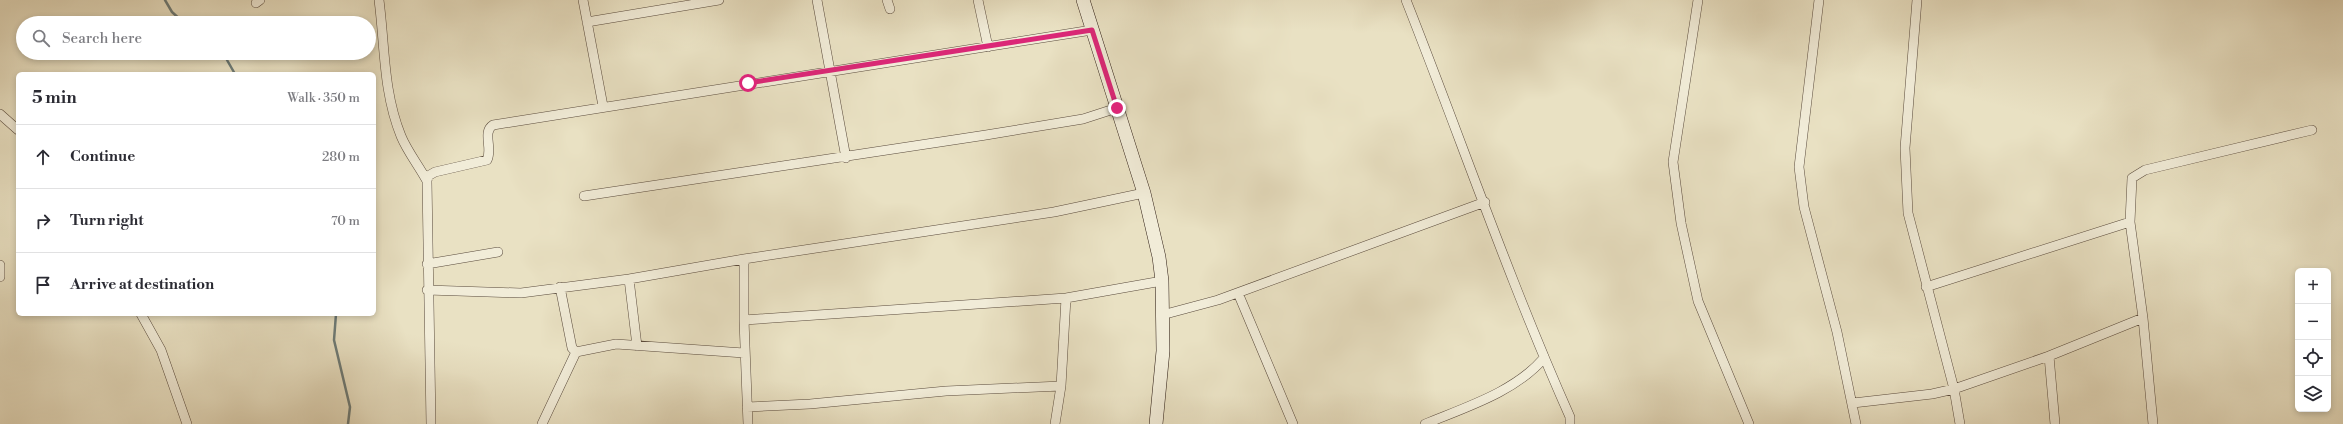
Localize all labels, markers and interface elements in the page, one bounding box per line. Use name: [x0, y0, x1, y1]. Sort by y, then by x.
search box: [16, 16, 376, 60]
icon: search: [30, 27, 52, 49]
text: Search here: [62, 29, 142, 48]
route start: [739, 74, 757, 92]
text: 5 min: [32, 87, 77, 109]
text: Walk · 350 m: [287, 90, 360, 106]
route end: [1108, 99, 1126, 117]
icon: ahead: [32, 146, 54, 168]
text: Continue: [70, 147, 135, 166]
text: 280 m: [322, 149, 360, 165]
icon: right: [32, 210, 54, 232]
text: Turn right: [70, 211, 144, 230]
text: 70 m: [331, 213, 360, 229]
map controls: [2295, 268, 2331, 412]
button: +: [2295, 268, 2331, 304]
icon: arrive: [32, 274, 54, 296]
text: Arrive at destination: [70, 275, 214, 294]
button: −: [2295, 304, 2331, 340]
button: locate: [2295, 340, 2331, 376]
button: layers: [2295, 376, 2331, 412]

